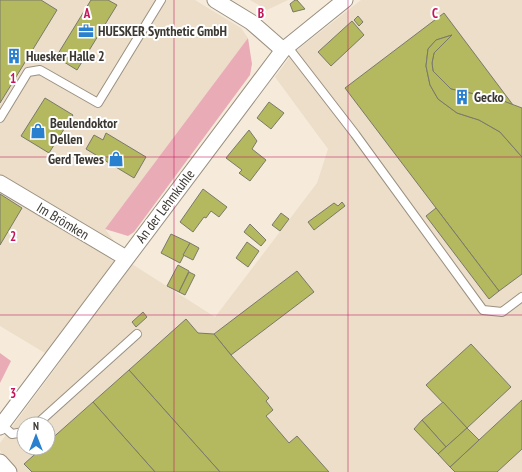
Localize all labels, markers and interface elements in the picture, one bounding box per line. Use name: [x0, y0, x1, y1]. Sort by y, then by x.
text: A: [83, 5, 91, 22]
text: B: [258, 5, 264, 22]
text: C: [432, 5, 438, 22]
office icon: HUESKER Synthetic GmbH: [77, 22, 95, 40]
place label: HUESKER Synthetic GmbH: [98, 22, 227, 40]
building icon: Huesker Halle 2: [5, 47, 23, 65]
place label: Huesker Halle 2: [26, 47, 105, 65]
text: 1: [10, 70, 16, 87]
building icon: Gecko: [453, 88, 471, 106]
place label: Gecko: [474, 88, 504, 106]
place label: Beulendoktor Dellen: [50, 114, 118, 148]
shop icon: Beulendoktor Dellen: [29, 122, 47, 140]
place label: Gerd Tewes: [48, 150, 104, 168]
shop icon: Gerd Tewes: [107, 150, 125, 168]
street label: An der Lehmkuhle: [132, 166, 199, 246]
street label: Im Brömken: [33, 198, 93, 244]
text: 2: [10, 228, 16, 245]
text: 3: [10, 385, 16, 402]
north arrow: [16, 416, 56, 456]
text: N: [33, 419, 39, 433]

